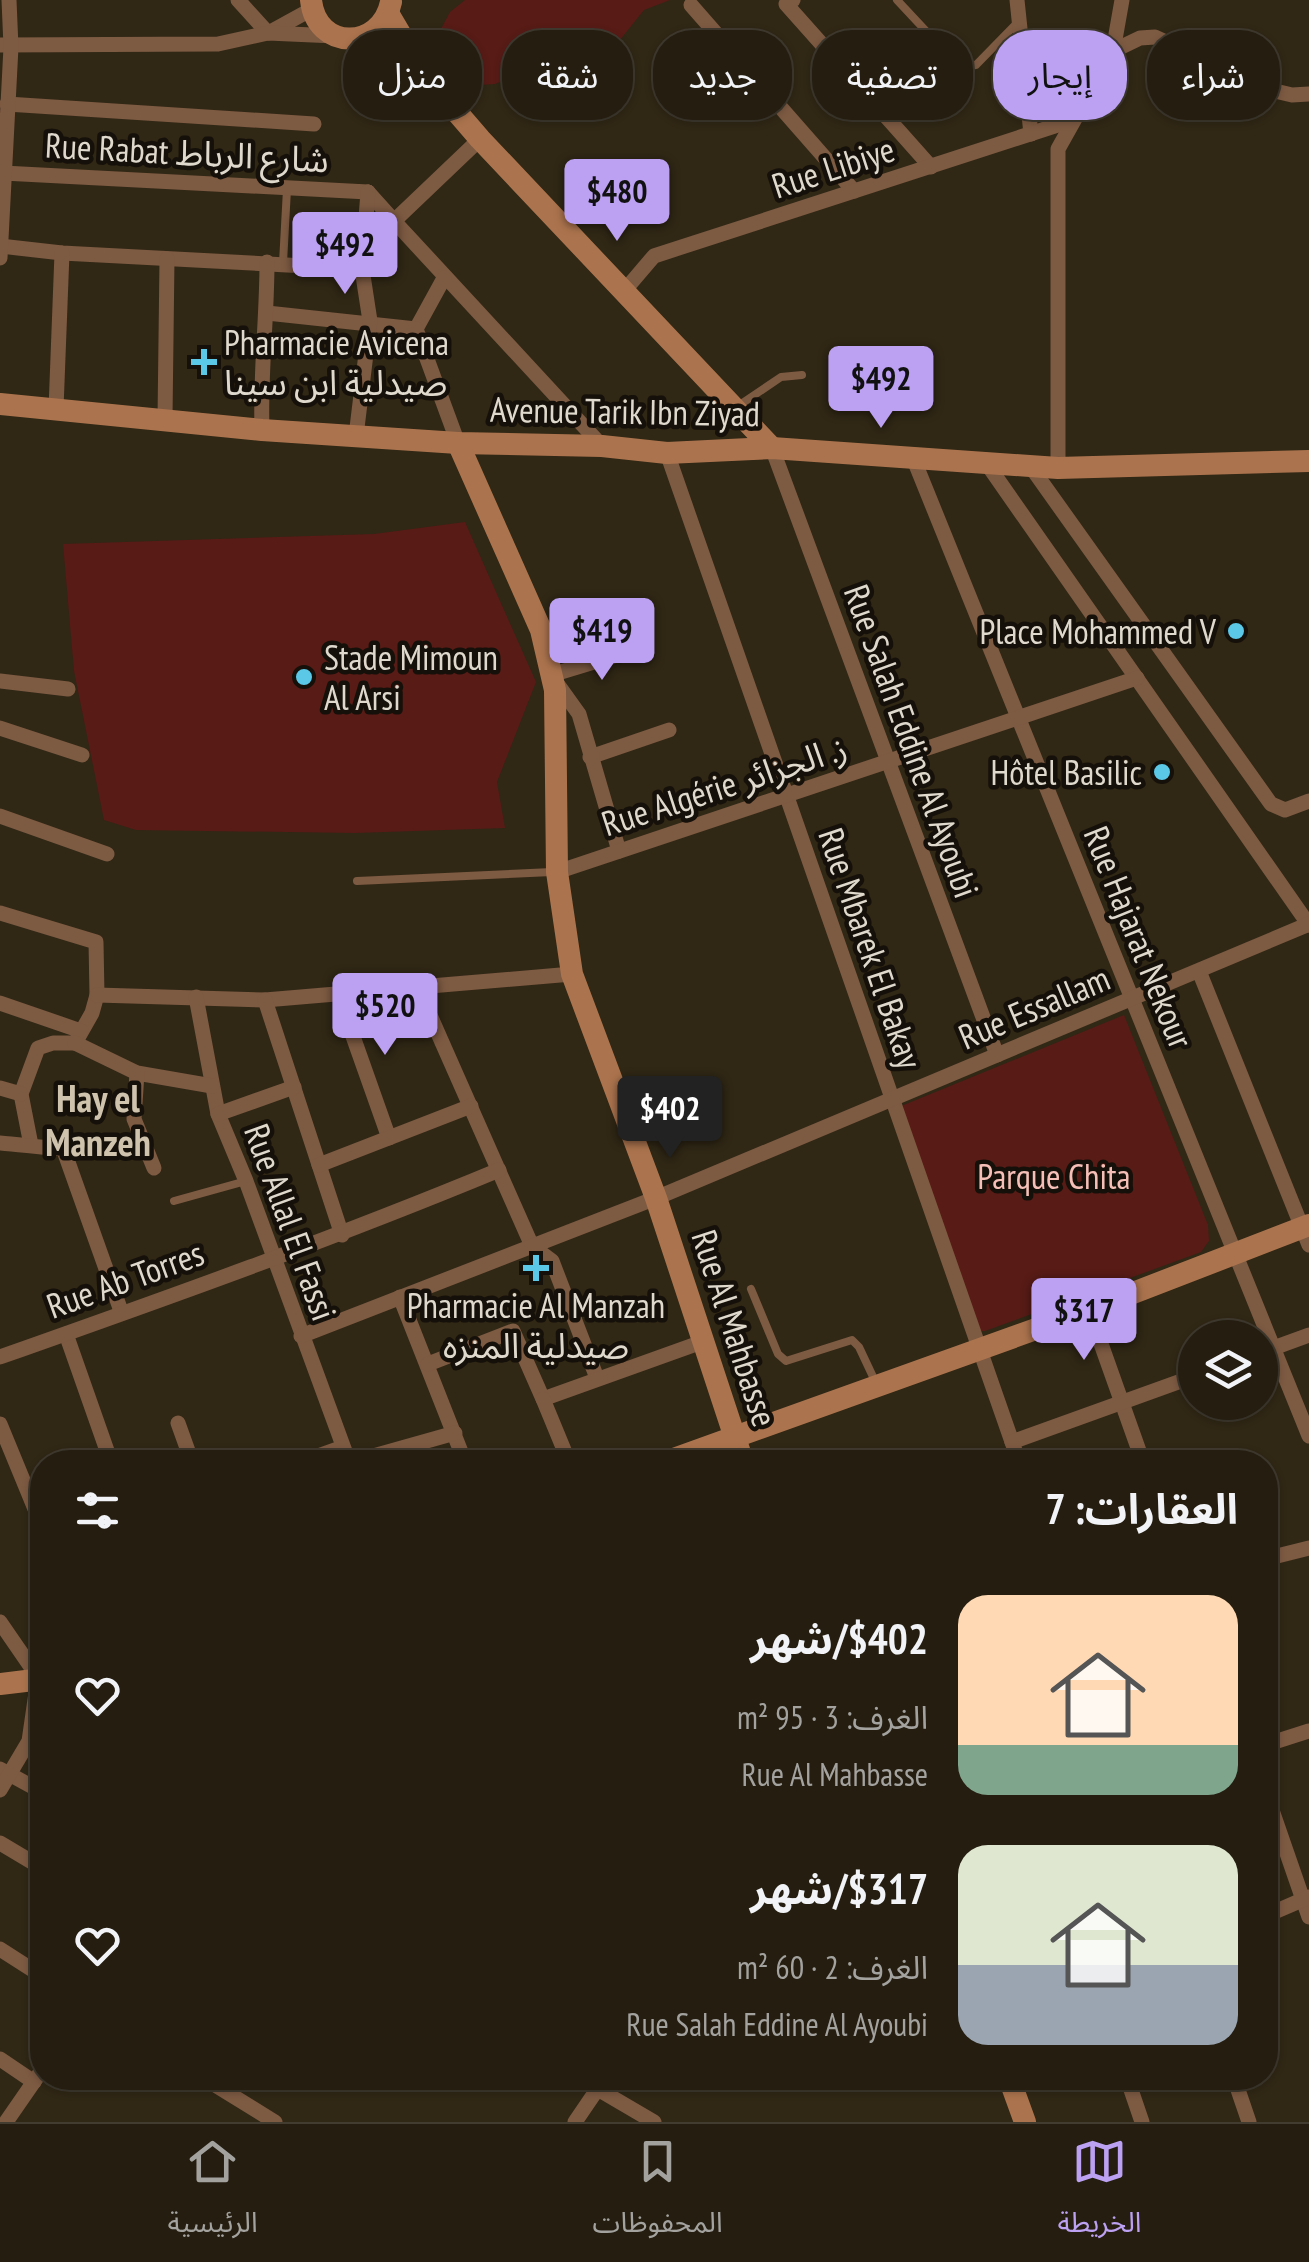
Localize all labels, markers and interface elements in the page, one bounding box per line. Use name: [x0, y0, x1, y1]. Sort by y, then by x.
chip: منزل: [343, 30, 482, 120]
chip: شقة: [502, 30, 633, 120]
chip: جديد: [653, 30, 792, 120]
chip: تصفية: [812, 30, 973, 120]
chip: إيجار: [993, 30, 1127, 120]
chip: شراء: [1147, 30, 1280, 120]
street label: Rue Rabat شارع الرباط: [44, 122, 330, 186]
street label: Rue Libiye: [766, 126, 900, 208]
pin: $480: [558, 159, 676, 244]
text: $480: [586, 170, 648, 212]
pin: $492: [286, 212, 404, 297]
text: $492: [314, 223, 376, 265]
place label: Pharmacie Avicena صيدلية ابن سينا: [224, 319, 449, 405]
pin: $492: [822, 346, 940, 431]
marker: Pharmacie Avicena صيدلية ابن سينا: [193, 351, 215, 373]
text: $492: [850, 357, 912, 399]
street label: Avenue Tarik Ibn Ziyad: [490, 386, 760, 436]
street label: Rue Salah Eddine Al Ayoubi: [834, 578, 990, 904]
pin: $419: [543, 598, 661, 683]
place label: Place Mohammed V: [980, 608, 1217, 654]
text: $419: [571, 609, 633, 651]
marker: Place Mohammed V: [1225, 620, 1247, 642]
place label: Stade Mimoun Al Arsi: [324, 634, 498, 720]
marker: Stade Mimoun Al Arsi: [293, 666, 315, 688]
street label: Rue Algérie ز. الجزائر: [596, 724, 852, 846]
place label: Hôtel Basilic: [991, 749, 1142, 795]
marker: Hôtel Basilic: [1151, 761, 1173, 783]
street label: Rue Hajarat Nekour: [1074, 819, 1205, 1055]
street label: Rue Mbarek El Bakay: [808, 822, 934, 1075]
street label: Rue Essallam: [952, 955, 1116, 1059]
pin: $520: [326, 973, 444, 1058]
text: $520: [354, 984, 416, 1026]
district label: Hay el Manzeh: [45, 1073, 151, 1166]
pin: $402: [611, 1076, 729, 1161]
text: $402: [639, 1087, 701, 1129]
street label: Rue Allal El Fassi: [234, 1117, 348, 1327]
park label: Parque Chita: [977, 1153, 1131, 1199]
street label: Rue Al Mahbasse: [682, 1224, 788, 1432]
street label: Rue Ab Torres: [40, 1229, 210, 1329]
marker: Pharmacie Al Manzah صيدلية المنزه: [525, 1257, 547, 1279]
pin: $317: [1025, 1278, 1143, 1363]
place label: Pharmacie Al Manzah صيدلية المنزه: [407, 1282, 665, 1368]
text: $317: [1053, 1289, 1115, 1331]
map controls: [1178, 1320, 1278, 1420]
button: layers: [1178, 1320, 1278, 1420]
text: العقارات: 7: [1045, 1481, 1238, 1536]
icon: filters: [70, 1483, 125, 1538]
text: $402/شهر: [750, 1611, 928, 1666]
icon: home: [1038, 1635, 1158, 1755]
icon: heart: [70, 1668, 125, 1723]
text: الغرف: 3 · 95 m²: [737, 1696, 928, 1738]
text: Rue Al Mahbasse: [741, 1753, 928, 1795]
text: $317/شهر: [750, 1861, 928, 1916]
icon: home: [1038, 1885, 1158, 2005]
icon: heart: [70, 1918, 125, 1973]
text: الغرف: 2 · 60 m²: [737, 1946, 928, 1988]
text: Rue Salah Eddine Al Ayoubi: [626, 2003, 928, 2045]
tab: الرئيسية: [168, 2134, 258, 2253]
tab: المحفوظات: [593, 2134, 723, 2253]
tab: الخريطة: [1058, 2134, 1141, 2253]

